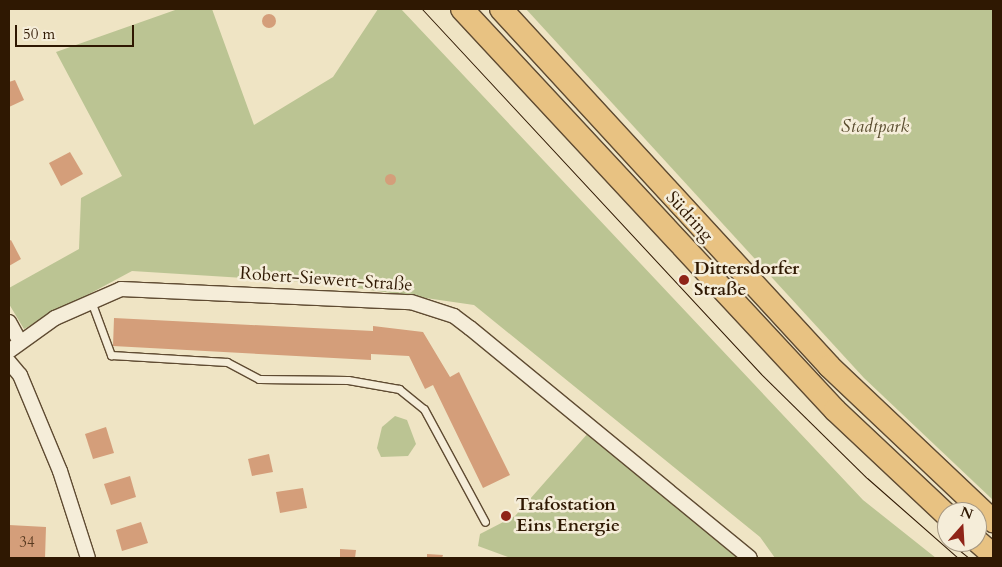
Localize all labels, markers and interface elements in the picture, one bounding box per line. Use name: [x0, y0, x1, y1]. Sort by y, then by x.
scale bar: [18, 15, 136, 47]
text: 50 m: [23, 24, 55, 44]
park label: Stadtpark: [841, 116, 909, 138]
street label: Südring: [661, 187, 717, 247]
place label: Dittersdorfer Straße: [694, 259, 799, 302]
street label: Robert-Siewert-Straße: [239, 263, 413, 297]
marker: Dittersdorfer Straße: [678, 274, 690, 286]
place label: Trafostation Eins Energie: [516, 495, 620, 538]
north arrow: [937, 502, 987, 552]
text: N: [958, 502, 976, 524]
marker: Trafostation Eins Energie: [500, 510, 512, 522]
house number: 34: [19, 534, 35, 552]

